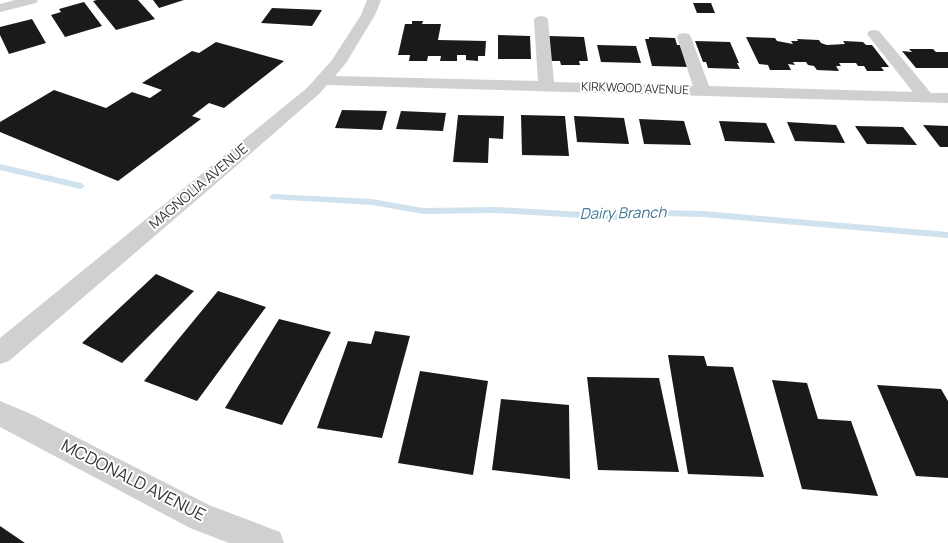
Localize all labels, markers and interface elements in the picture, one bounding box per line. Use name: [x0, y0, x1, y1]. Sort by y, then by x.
street label: KIRKWOOD AVENUE: [581, 80, 689, 98]
street label: MAGNOLIA AVENUE: [146, 141, 252, 233]
water label: Dairy Branch: [579, 204, 667, 224]
street label: MCDONALD AVENUE: [58, 436, 208, 526]

